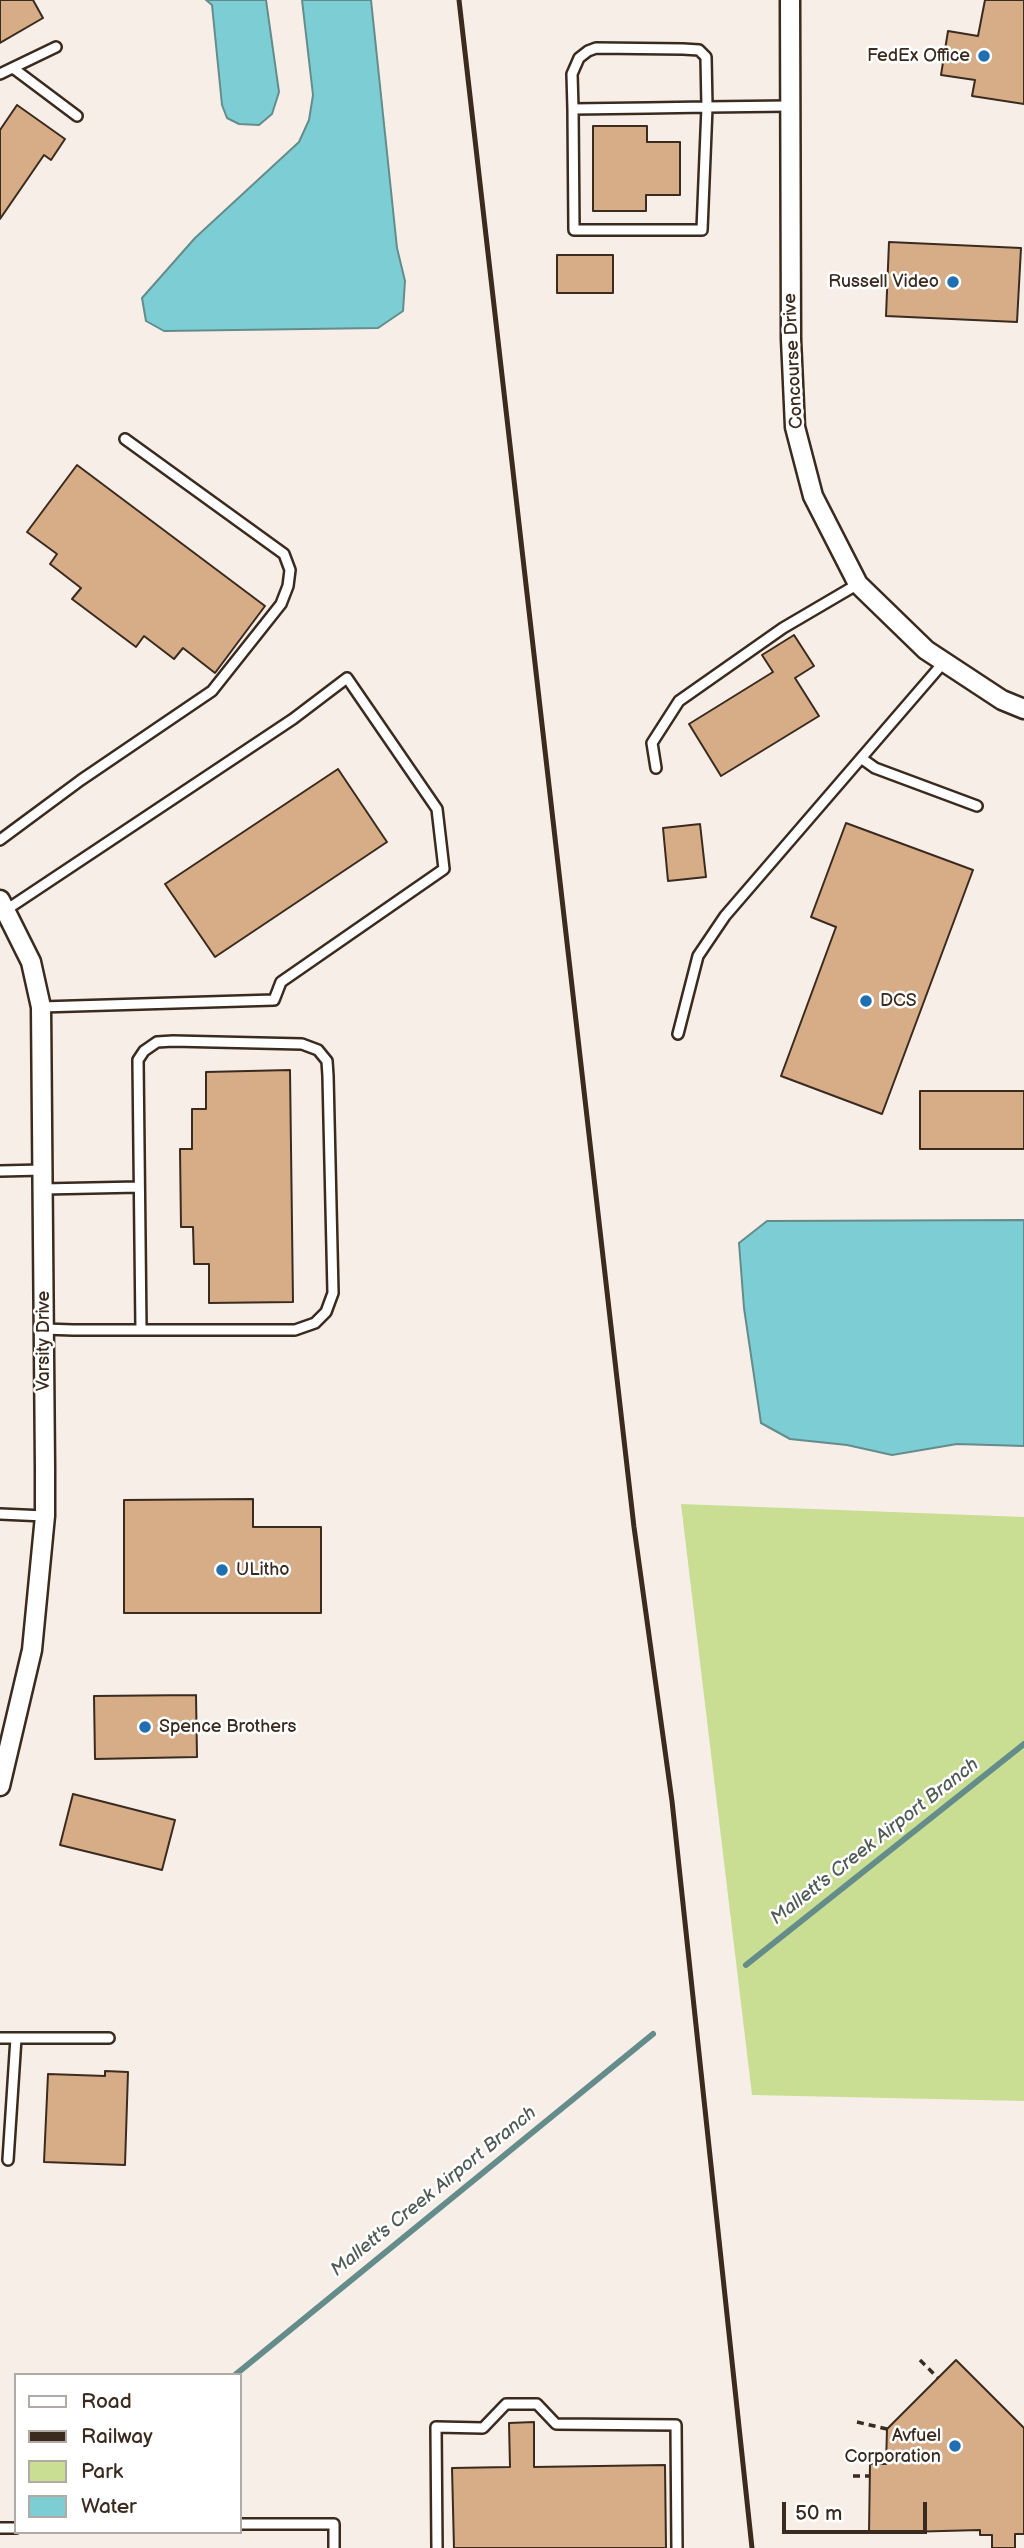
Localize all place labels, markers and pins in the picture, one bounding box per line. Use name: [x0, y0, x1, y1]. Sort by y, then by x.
place label: FedEx Office: [867, 45, 970, 67]
marker: FedEx Office: [976, 48, 992, 64]
place label: Russell Video: [828, 271, 939, 293]
marker: Russell Video: [945, 274, 961, 290]
place label: DCS: [880, 990, 917, 1012]
marker: DCS: [858, 993, 874, 1009]
place label: ULitho: [236, 1559, 289, 1581]
marker: ULitho: [214, 1562, 230, 1578]
place label: Spence Brothers: [159, 1716, 296, 1738]
marker: Spence Brothers: [137, 1719, 153, 1735]
place label: Avfuel Corporation: [844, 2425, 941, 2468]
marker: Avfuel Corporation: [947, 2438, 963, 2454]

